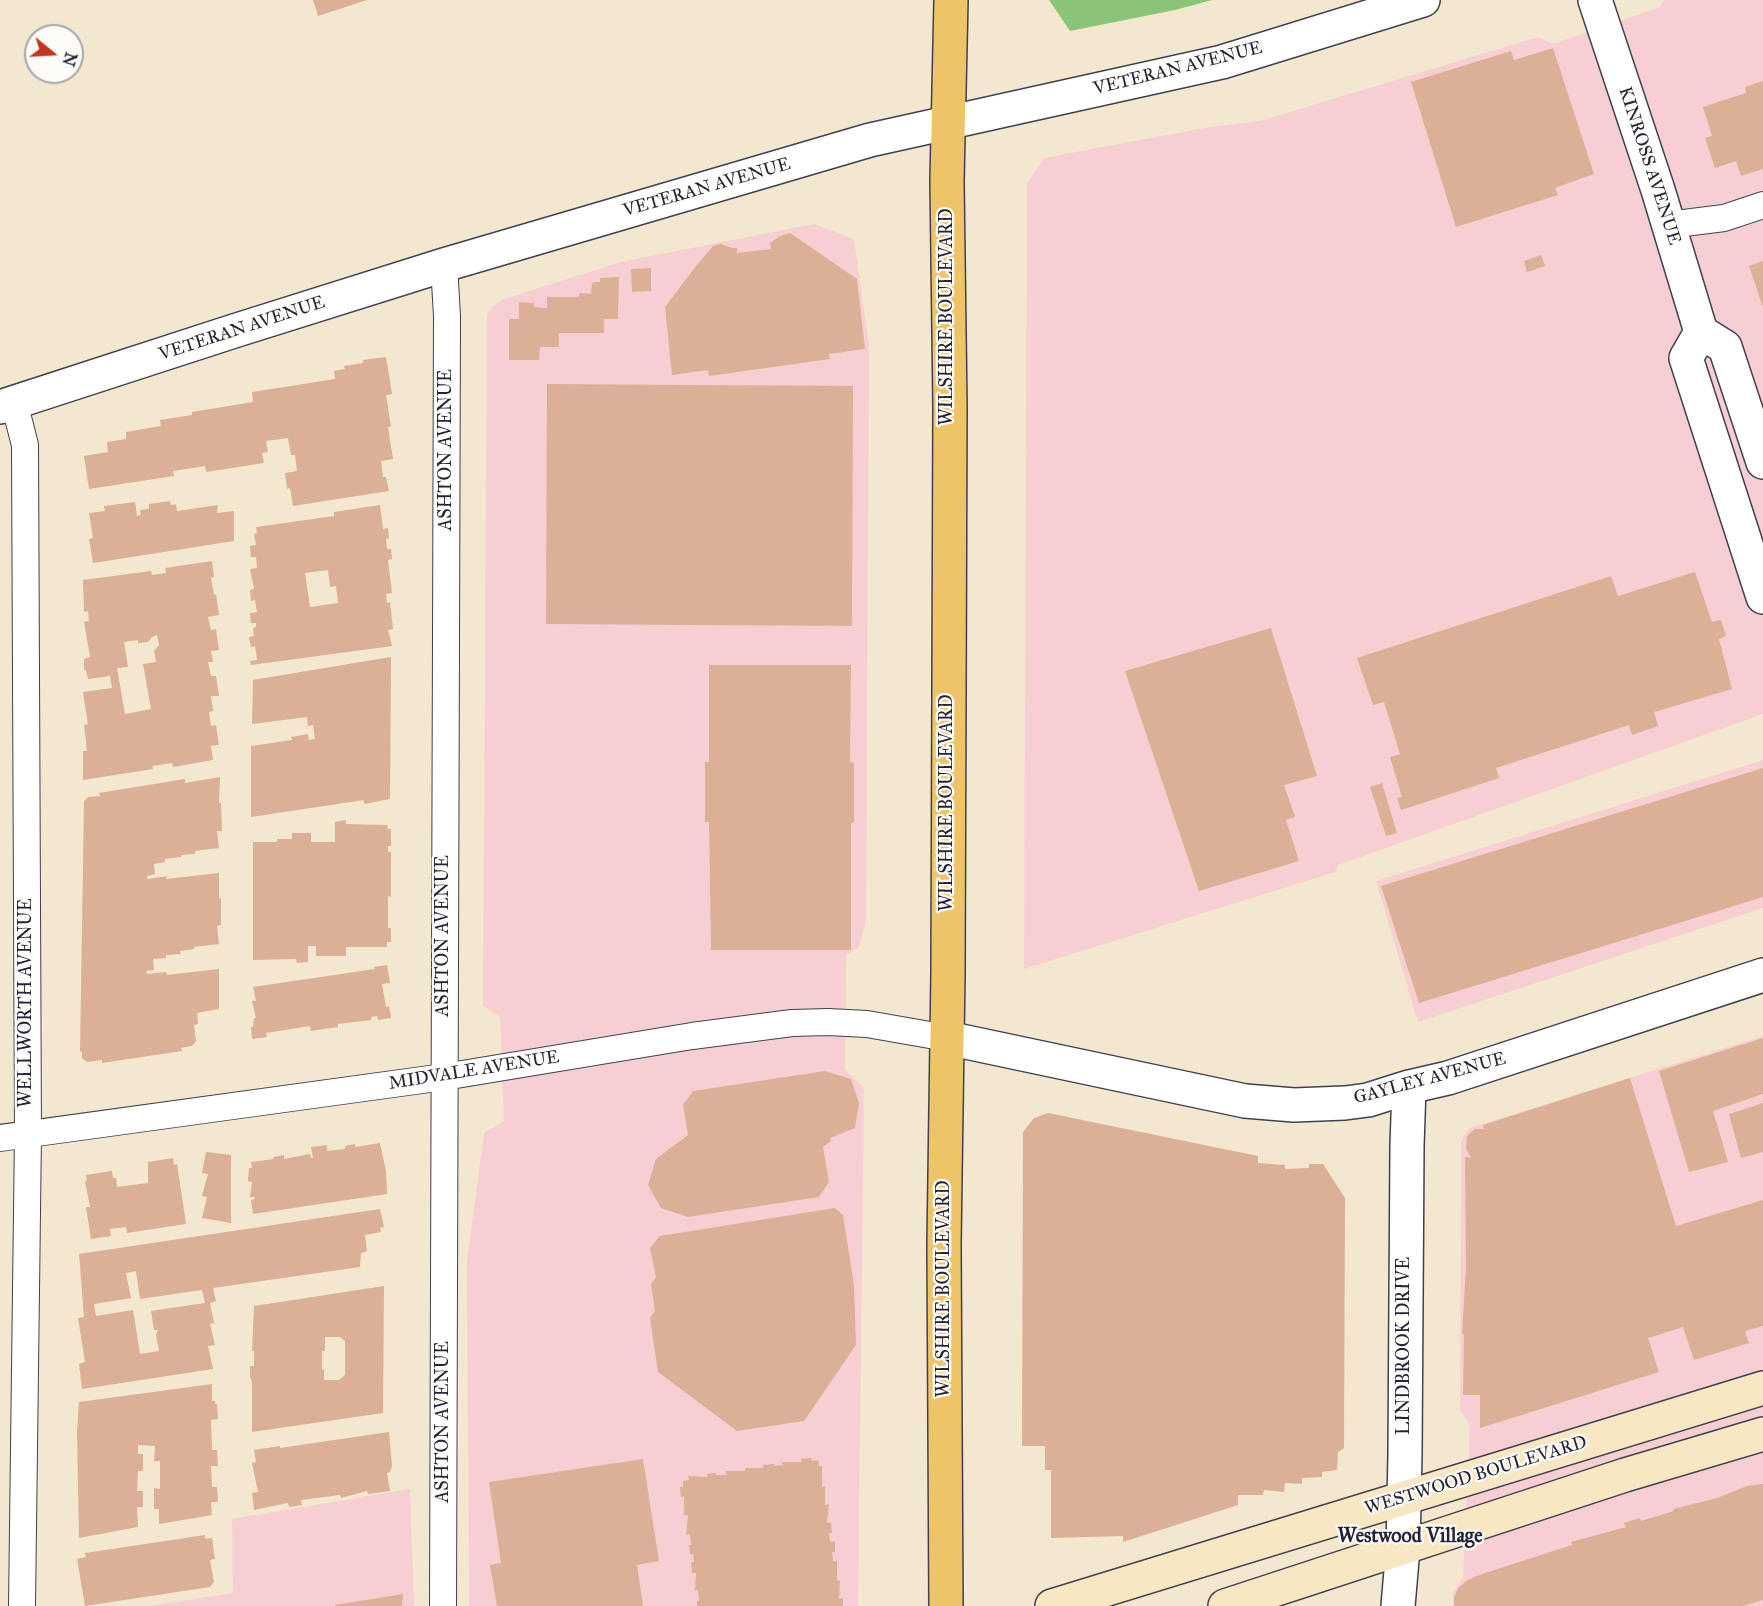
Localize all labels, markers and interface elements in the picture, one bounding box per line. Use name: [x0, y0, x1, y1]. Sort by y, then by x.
north arrow: [24, 24, 84, 84]
street label: VETERAN AVENUE: [1091, 38, 1265, 100]
text: N: [59, 50, 81, 68]
street label: KINROSS AVENUE: [1613, 84, 1685, 248]
street label: VETERAN AVENUE: [621, 154, 793, 222]
street label: WILSHIRE BOULEVARD: [937, 208, 959, 426]
street label: VETERAN AVENUE: [156, 292, 328, 366]
street label: ASHTON AVENUE: [436, 369, 458, 531]
street label: WILSHIRE BOULEVARD: [937, 694, 959, 912]
street label: ASHTON AVENUE: [433, 855, 455, 1017]
street label: WELLWORTH AVENUE: [16, 898, 38, 1108]
street label: MIDVALE AVENUE: [387, 1047, 561, 1095]
street label: GAYLEY AVENUE: [1352, 1048, 1508, 1110]
street label: WILSHIRE BOULEVARD: [934, 1180, 956, 1398]
street label: LINDBROOK DRIVE: [1394, 1257, 1416, 1435]
street label: ASHTON AVENUE: [433, 1341, 455, 1503]
street label: WESTWOOD BOULEVARD: [1362, 1432, 1590, 1520]
district label: Westwood Village: [1338, 1525, 1482, 1549]

